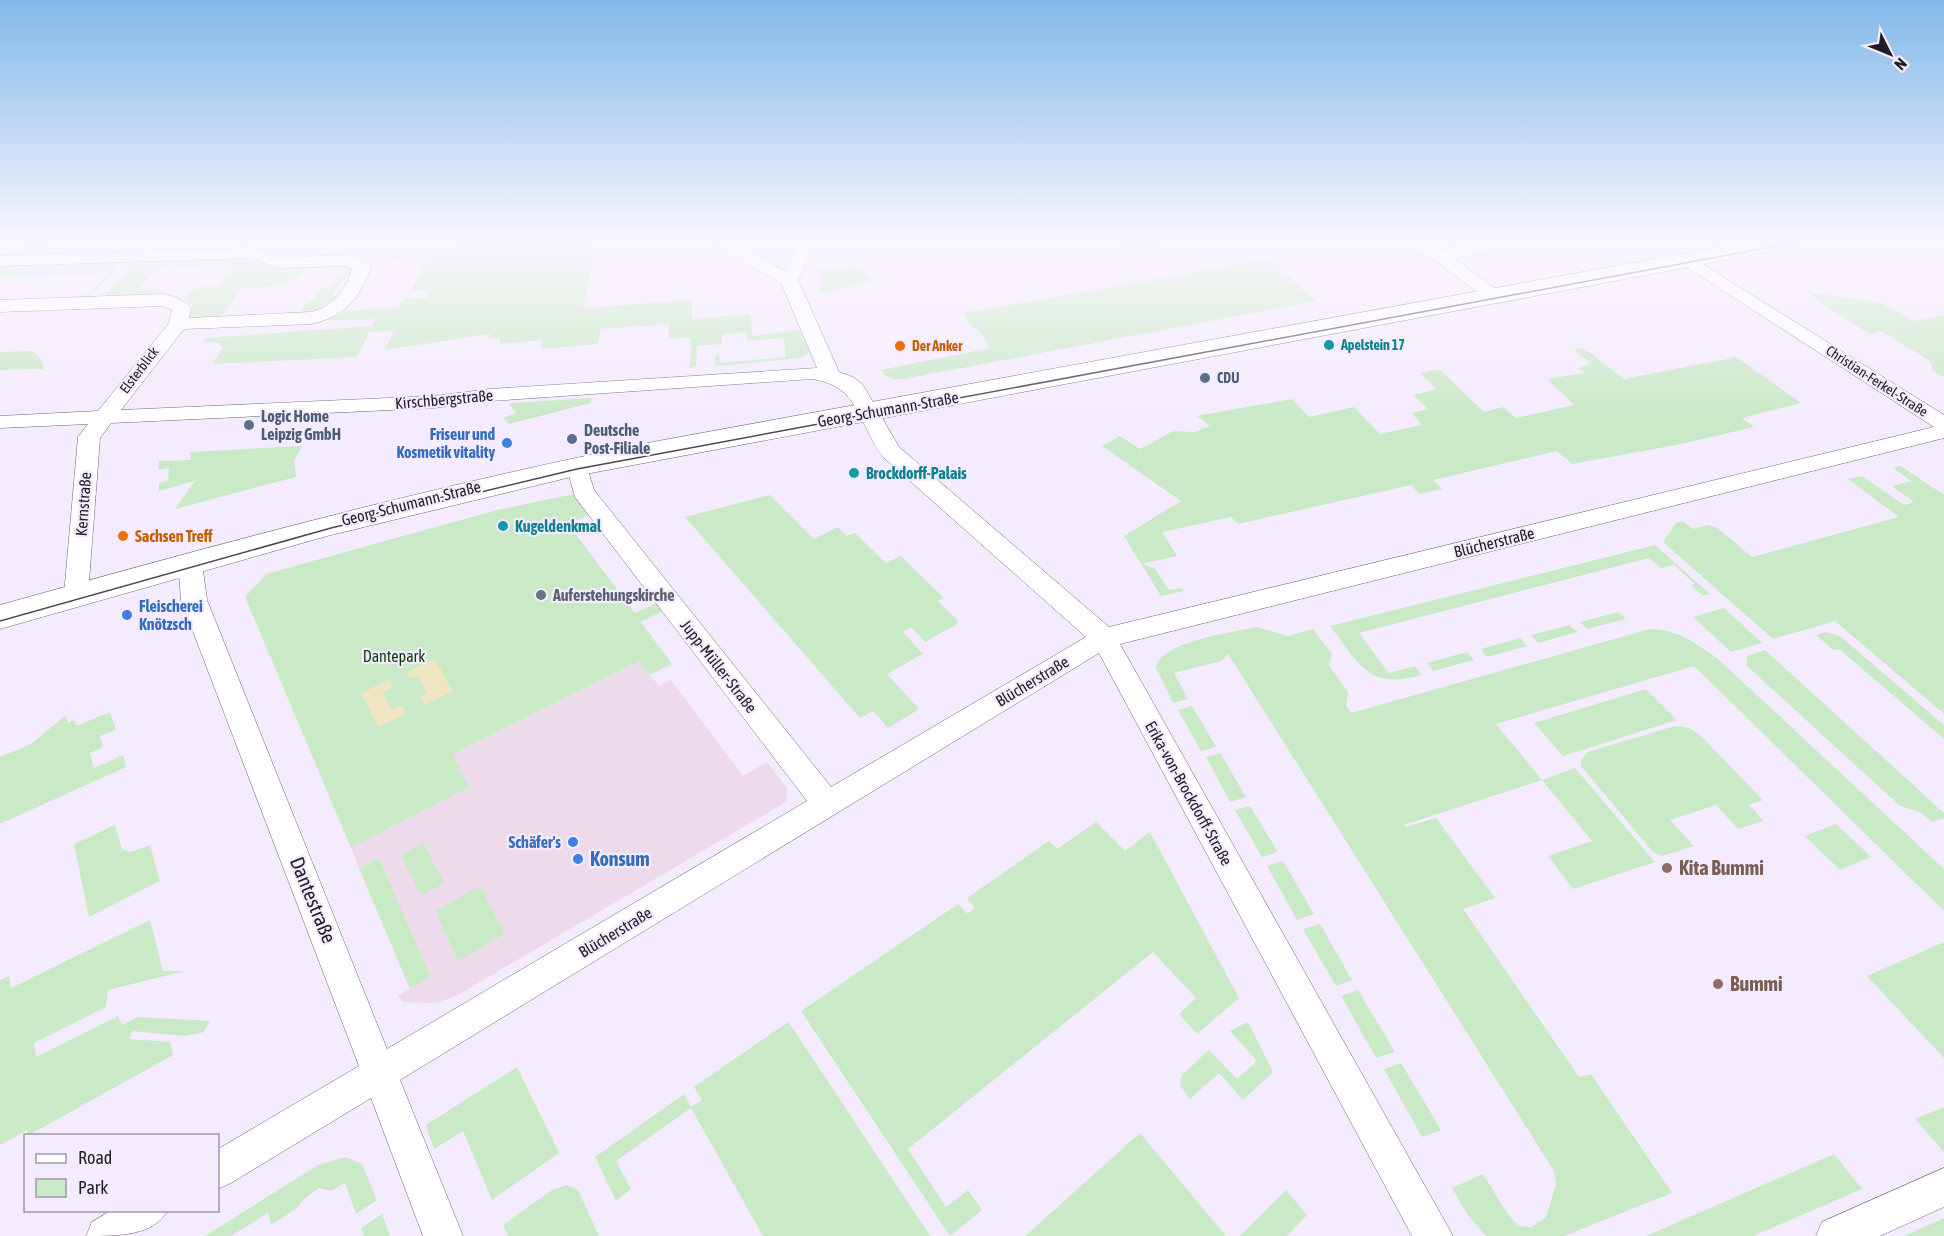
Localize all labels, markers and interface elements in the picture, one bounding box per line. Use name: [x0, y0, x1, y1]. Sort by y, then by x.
north arrow: [1860, 24, 1920, 84]
text: N: [1891, 55, 1911, 74]
place label: Apelstein 17: [1340, 337, 1405, 353]
place label: Der Anker: [912, 338, 963, 354]
marker: Apelstein 17: [1322, 338, 1336, 352]
marker: Der Anker: [893, 339, 907, 353]
street label: Christian-Ferkel-Straße: [1823, 342, 1931, 420]
street label: Elsterblick: [116, 344, 162, 396]
place label: CDU: [1217, 370, 1239, 386]
marker: CDU: [1198, 371, 1212, 385]
street label: Kirschbergstraße: [394, 386, 494, 413]
street label: Georg-Schumann-Straße: [816, 388, 960, 431]
place label: Logic Home Leipzig GmbH: [261, 407, 341, 443]
marker: Logic Home Leipzig GmbH: [242, 418, 256, 432]
place label: Deutsche Post-Filiale: [584, 421, 650, 457]
place label: Friseur und Kosmetik vitality: [397, 425, 495, 461]
marker: Deutsche Post-Filiale: [565, 432, 579, 446]
marker: Friseur und Kosmetik vitality: [500, 436, 514, 450]
place label: Brockdorff-Palais: [866, 464, 967, 482]
marker: Brockdorff-Palais: [847, 466, 861, 480]
street label: Kernstraße: [72, 471, 94, 537]
street label: Georg-Schumann-Straße: [340, 477, 483, 530]
place label: Kugeldenkmal: [515, 517, 602, 535]
marker: Kugeldenkmal: [496, 519, 510, 533]
street label: Blücherstraße: [1452, 523, 1536, 561]
place label: Sachsen Treff: [135, 527, 213, 545]
marker: Sachsen Treff: [116, 529, 130, 543]
place label: Auferstehungskirche: [552, 586, 674, 604]
marker: Auferstehungskirche: [534, 588, 548, 602]
place label: Fleischerei Knötzsch: [139, 597, 203, 633]
marker: Fleischerei Knötzsch: [120, 608, 134, 622]
street label: Jupp-Müller-Straße: [676, 616, 761, 717]
park label: Dantepark: [363, 647, 425, 666]
street label: Blücherstraße: [992, 652, 1072, 710]
street label: Erika-von-Brockdorff-Straße: [1142, 718, 1236, 868]
place label: Schäfer's: [508, 833, 561, 851]
marker: Schäfer's: [566, 835, 580, 849]
place label: Konsum: [590, 847, 650, 870]
marker: Konsum: [571, 852, 585, 866]
street label: Dantestraße: [286, 853, 341, 946]
place label: Kita Bummi: [1679, 856, 1764, 879]
marker: Kita Bummi: [1660, 861, 1674, 875]
street label: Blücherstraße: [575, 903, 655, 961]
place label: Bummi: [1730, 972, 1783, 995]
marker: Bummi: [1711, 977, 1725, 991]
legend: [24, 1134, 219, 1212]
text: Road: [78, 1147, 112, 1168]
text: Park: [78, 1177, 108, 1198]

